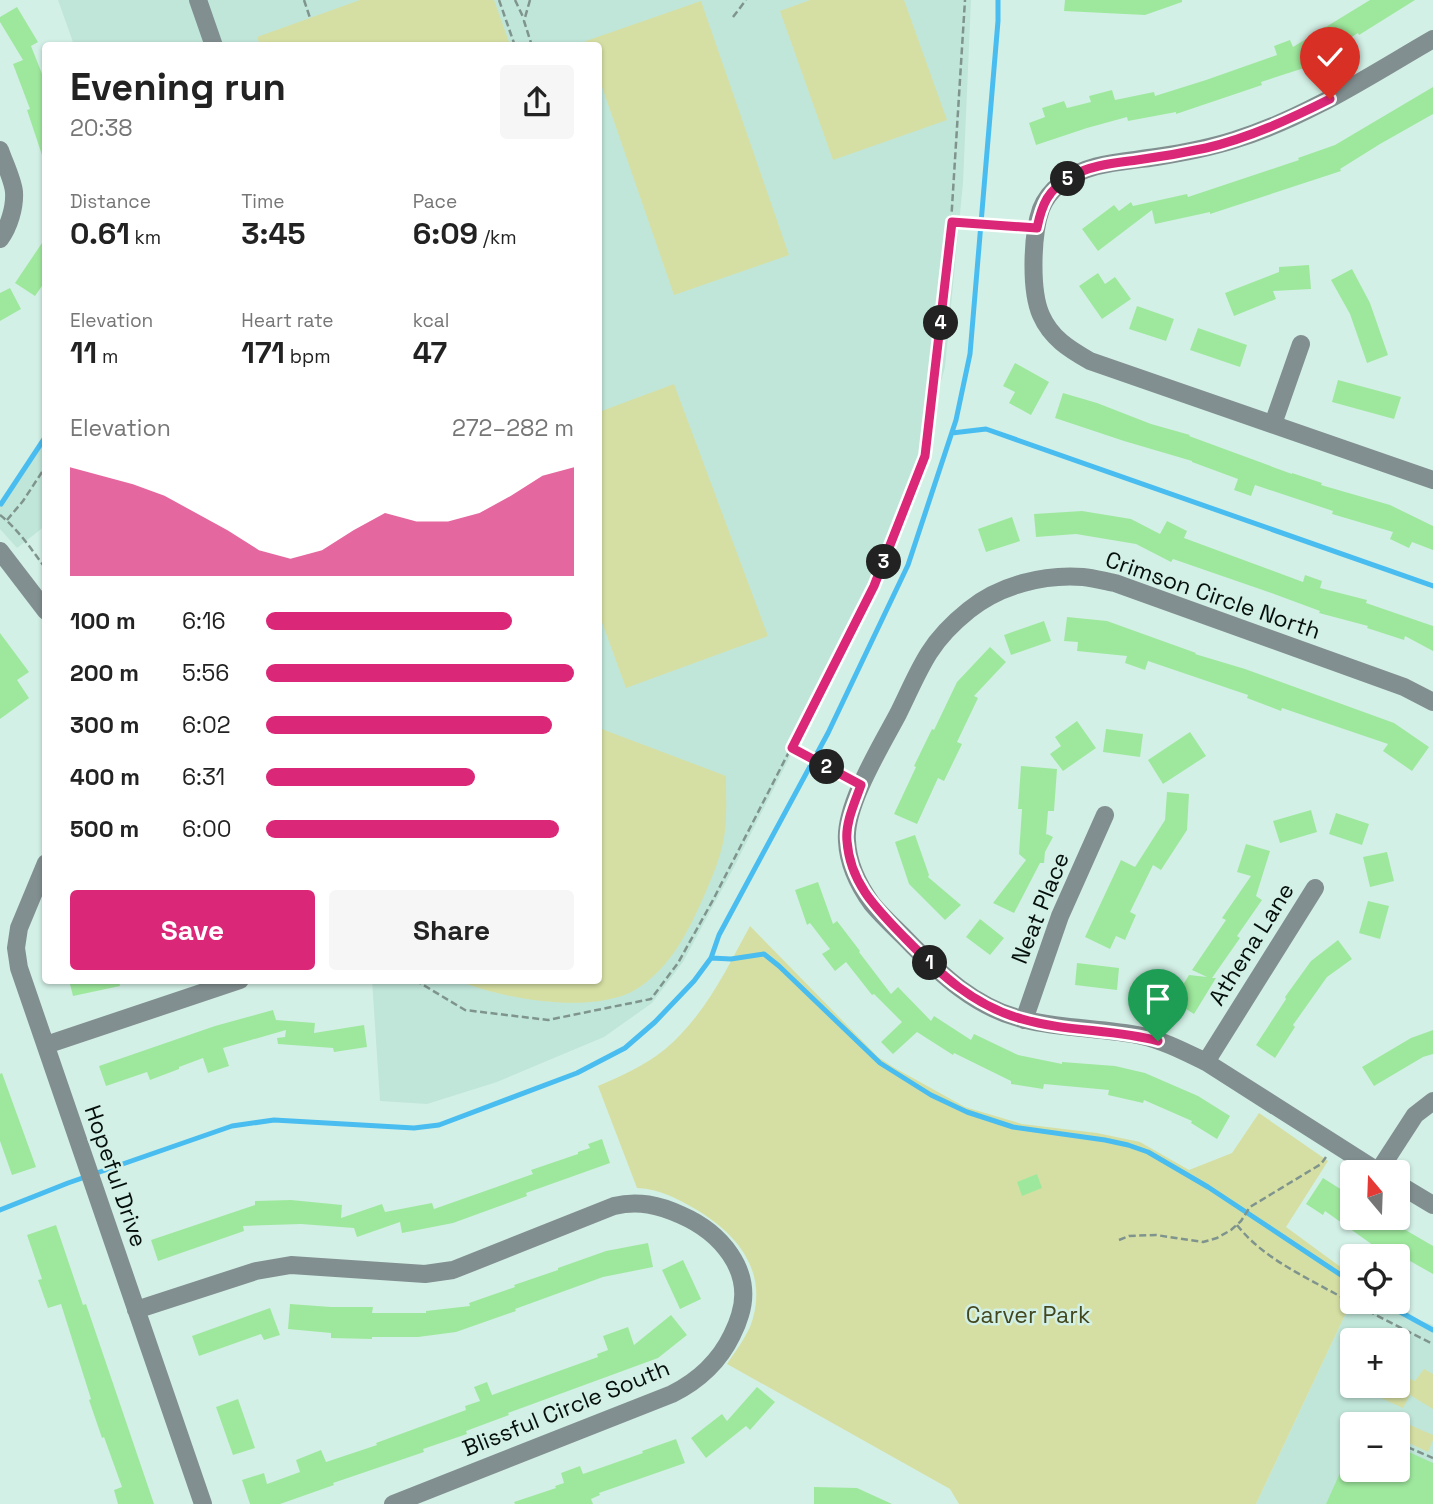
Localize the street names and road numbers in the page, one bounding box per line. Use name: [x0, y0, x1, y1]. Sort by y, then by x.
street label: Crimson Circle North: [1101, 544, 1325, 646]
street label: Neat Place: [1004, 848, 1076, 968]
street label: Athena Lane: [1201, 877, 1301, 1011]
street label: Hopeful Drive: [78, 1101, 154, 1251]
street label: Blissful Circle South: [458, 1353, 674, 1463]

